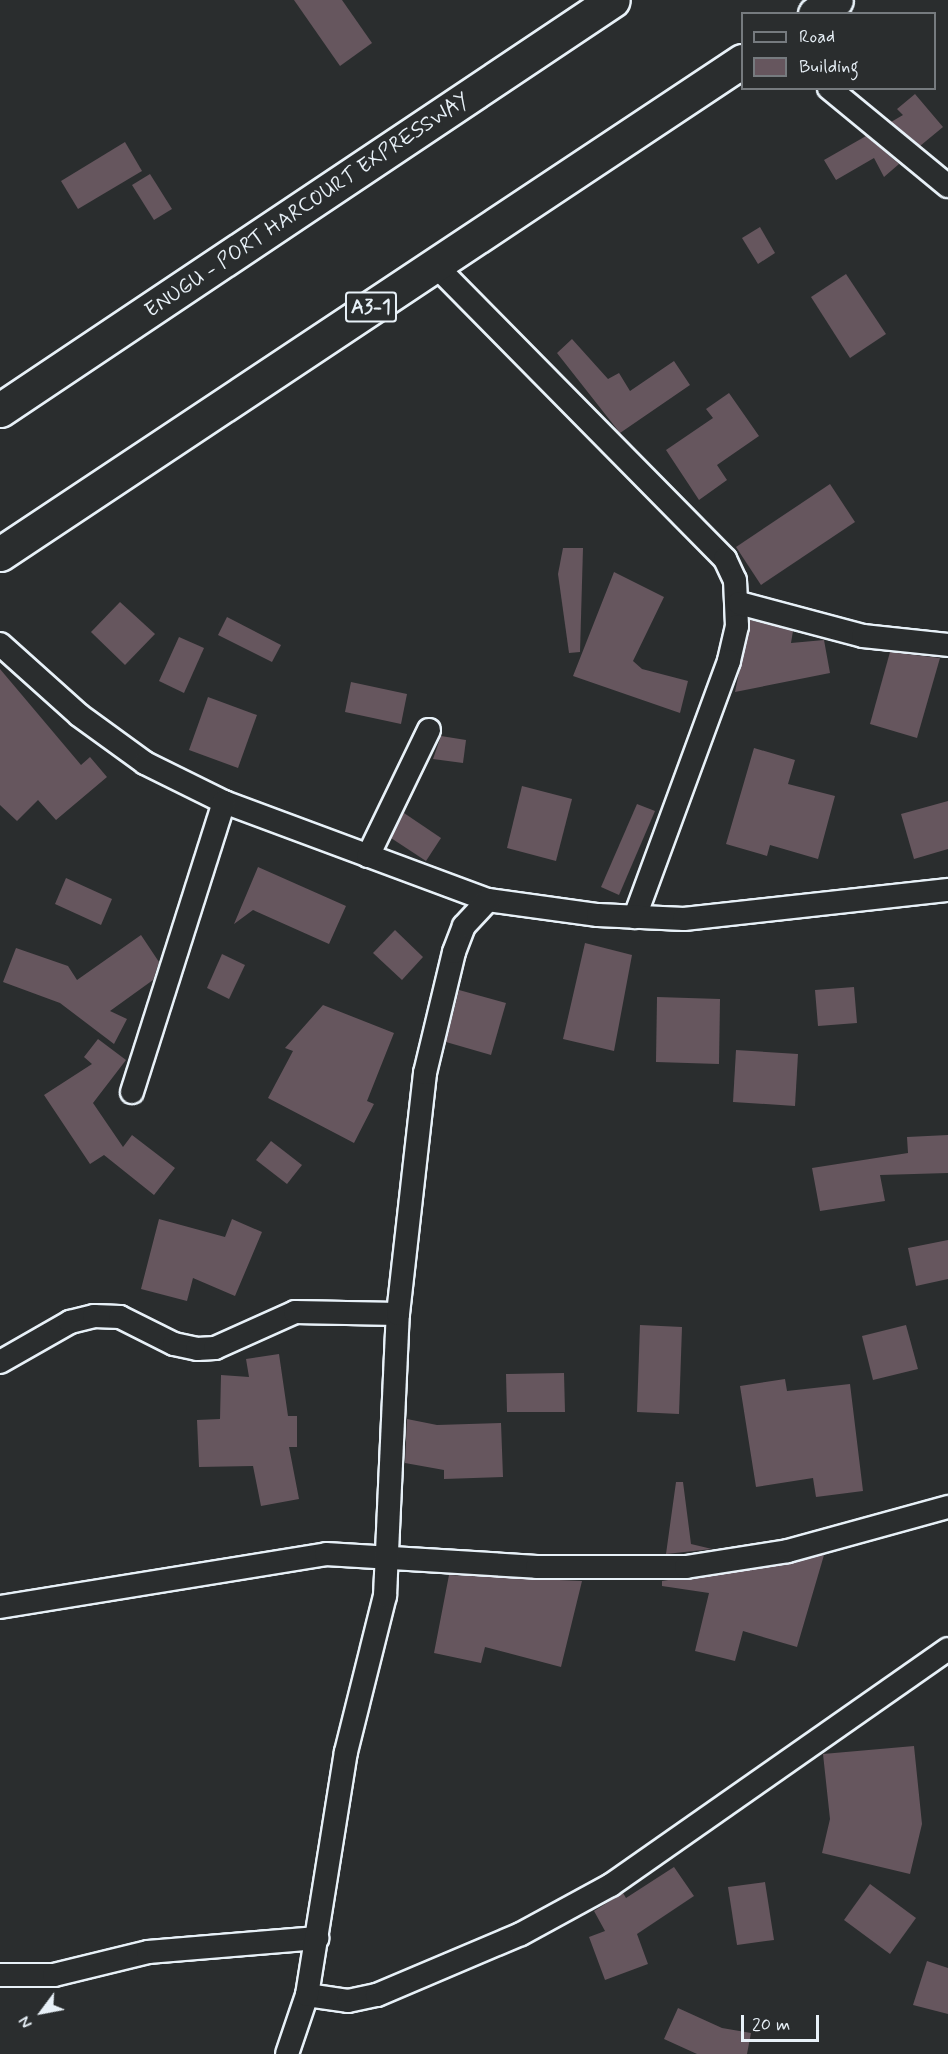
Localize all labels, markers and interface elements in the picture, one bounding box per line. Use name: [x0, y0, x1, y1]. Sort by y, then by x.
legend: [741, 12, 936, 90]
text: Road: [799, 25, 835, 49]
text: Building: [799, 55, 859, 79]
street label: ENUGU - PORT HARCOURT EXPRESSWAY: [138, 85, 476, 325]
road number: A3-1: [344, 290, 398, 324]
north arrow: [12, 1982, 72, 2042]
scale bar: [744, 2003, 822, 2041]
text: N: [15, 2012, 38, 2032]
text: 20 m: [752, 2013, 790, 2037]

